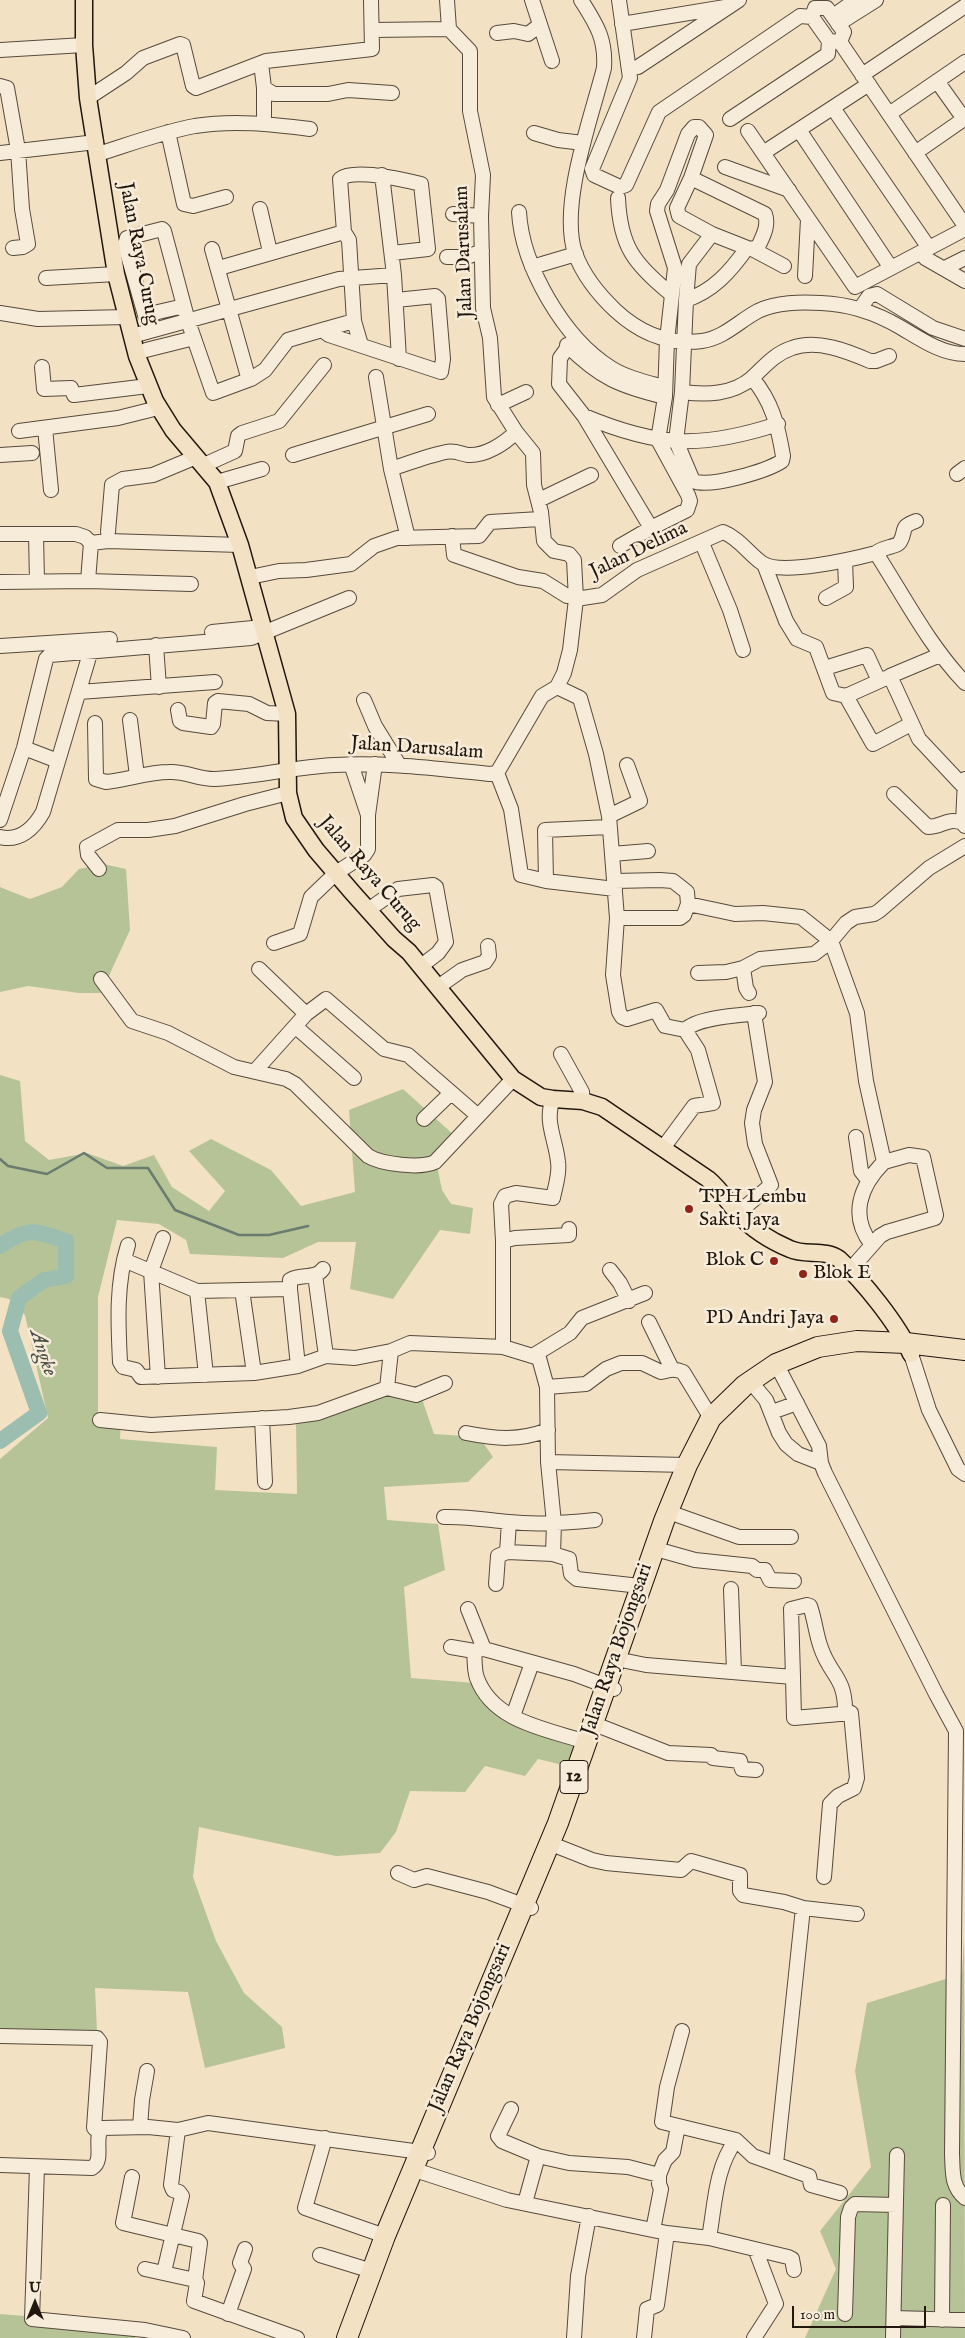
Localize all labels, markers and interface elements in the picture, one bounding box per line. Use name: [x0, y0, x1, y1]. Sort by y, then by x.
street label: Jalan Raya Curug: [112, 181, 164, 327]
street label: Jalan Darusalam: [451, 185, 479, 319]
street label: Jalan Delima: [586, 517, 692, 585]
street label: Jalan Darusalam: [350, 732, 484, 766]
street label: Jalan Raya Curug: [312, 811, 426, 937]
place label: TPH Lembu Sakti Jaya: [699, 1186, 807, 1233]
marker: TPH Lembu Sakti Jaya: [683, 1203, 695, 1215]
place label: Blok C: [705, 1249, 764, 1273]
marker: Blok C: [768, 1255, 780, 1267]
place label: Blok E: [813, 1262, 871, 1286]
marker: Blok E: [797, 1268, 809, 1280]
place label: PD Andri Jaya: [706, 1307, 824, 1331]
marker: PD Andri Jaya: [828, 1313, 840, 1325]
water label: Angke: [23, 1326, 61, 1380]
street label: Jalan Raya Bojongsari: [577, 1561, 659, 1739]
road number: 12: [560, 1760, 588, 1794]
street label: Jalan Raya Bojongsari: [425, 1940, 517, 2116]
north arrow: [10, 2278, 60, 2328]
text: U: [29, 2279, 41, 2297]
scale bar: [795, 2296, 929, 2328]
text: 100 m: [800, 2305, 835, 2324]

